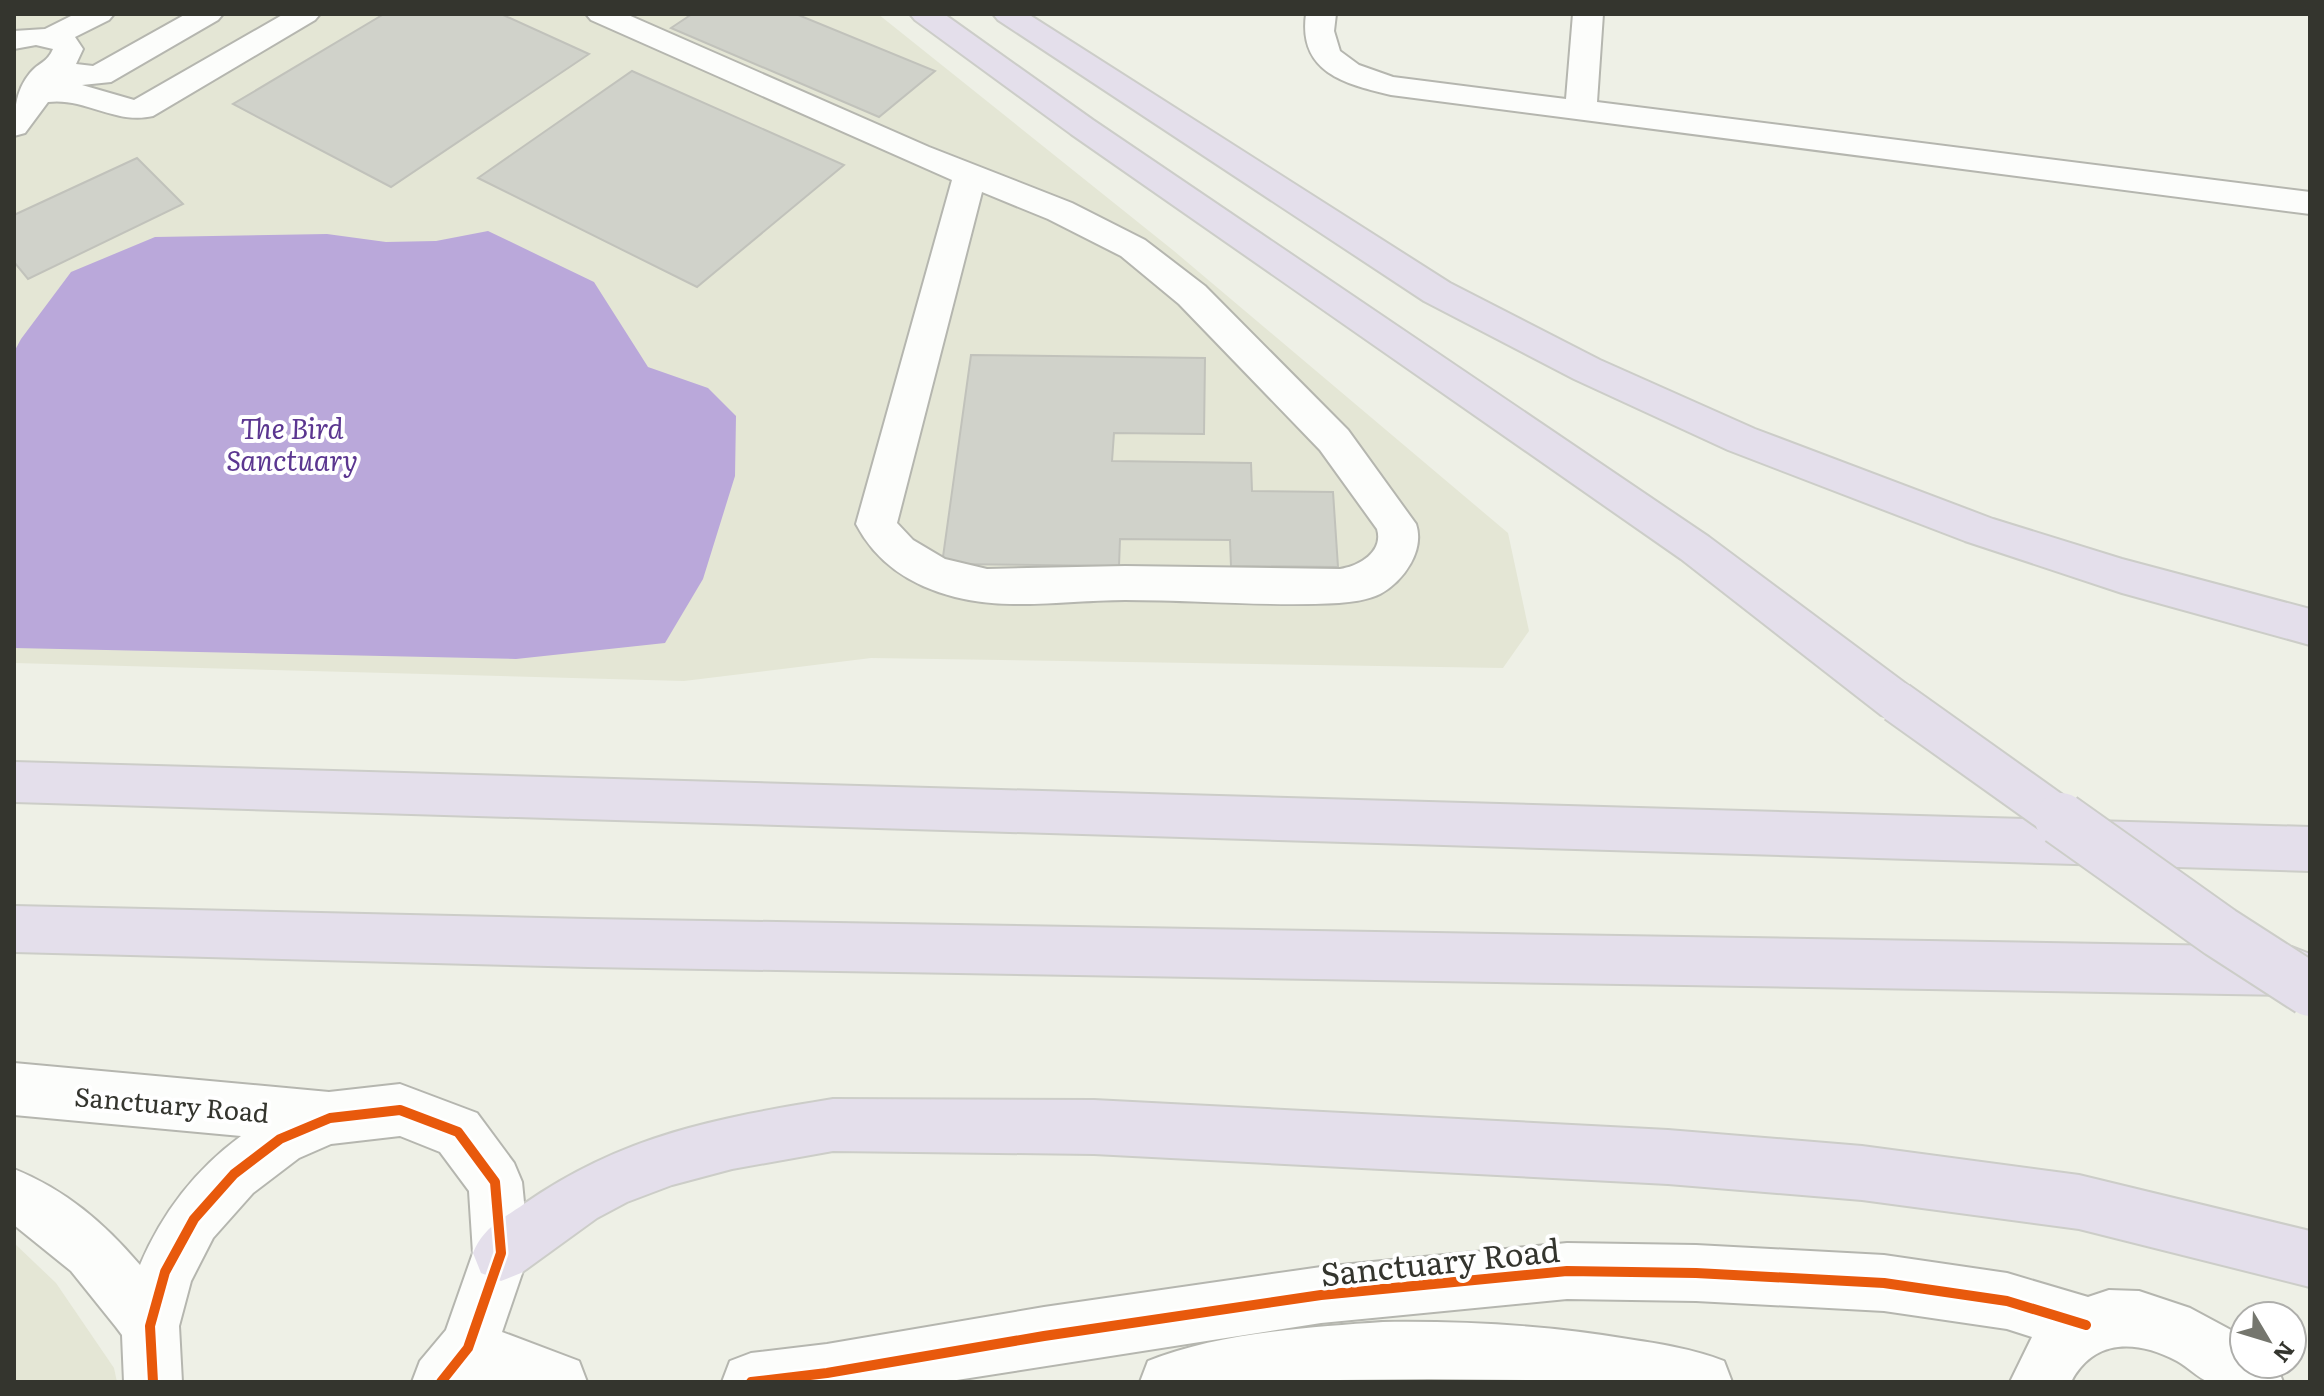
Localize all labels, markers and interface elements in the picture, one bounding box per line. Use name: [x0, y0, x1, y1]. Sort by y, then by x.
water label: The Bird Sanctuary: [226, 406, 358, 480]
street label: Sanctuary Road: [73, 1075, 271, 1131]
street label: Sanctuary Road: [1318, 1224, 1562, 1296]
north arrow: [2228, 1300, 2308, 1380]
text: N: [2266, 1336, 2304, 1371]

